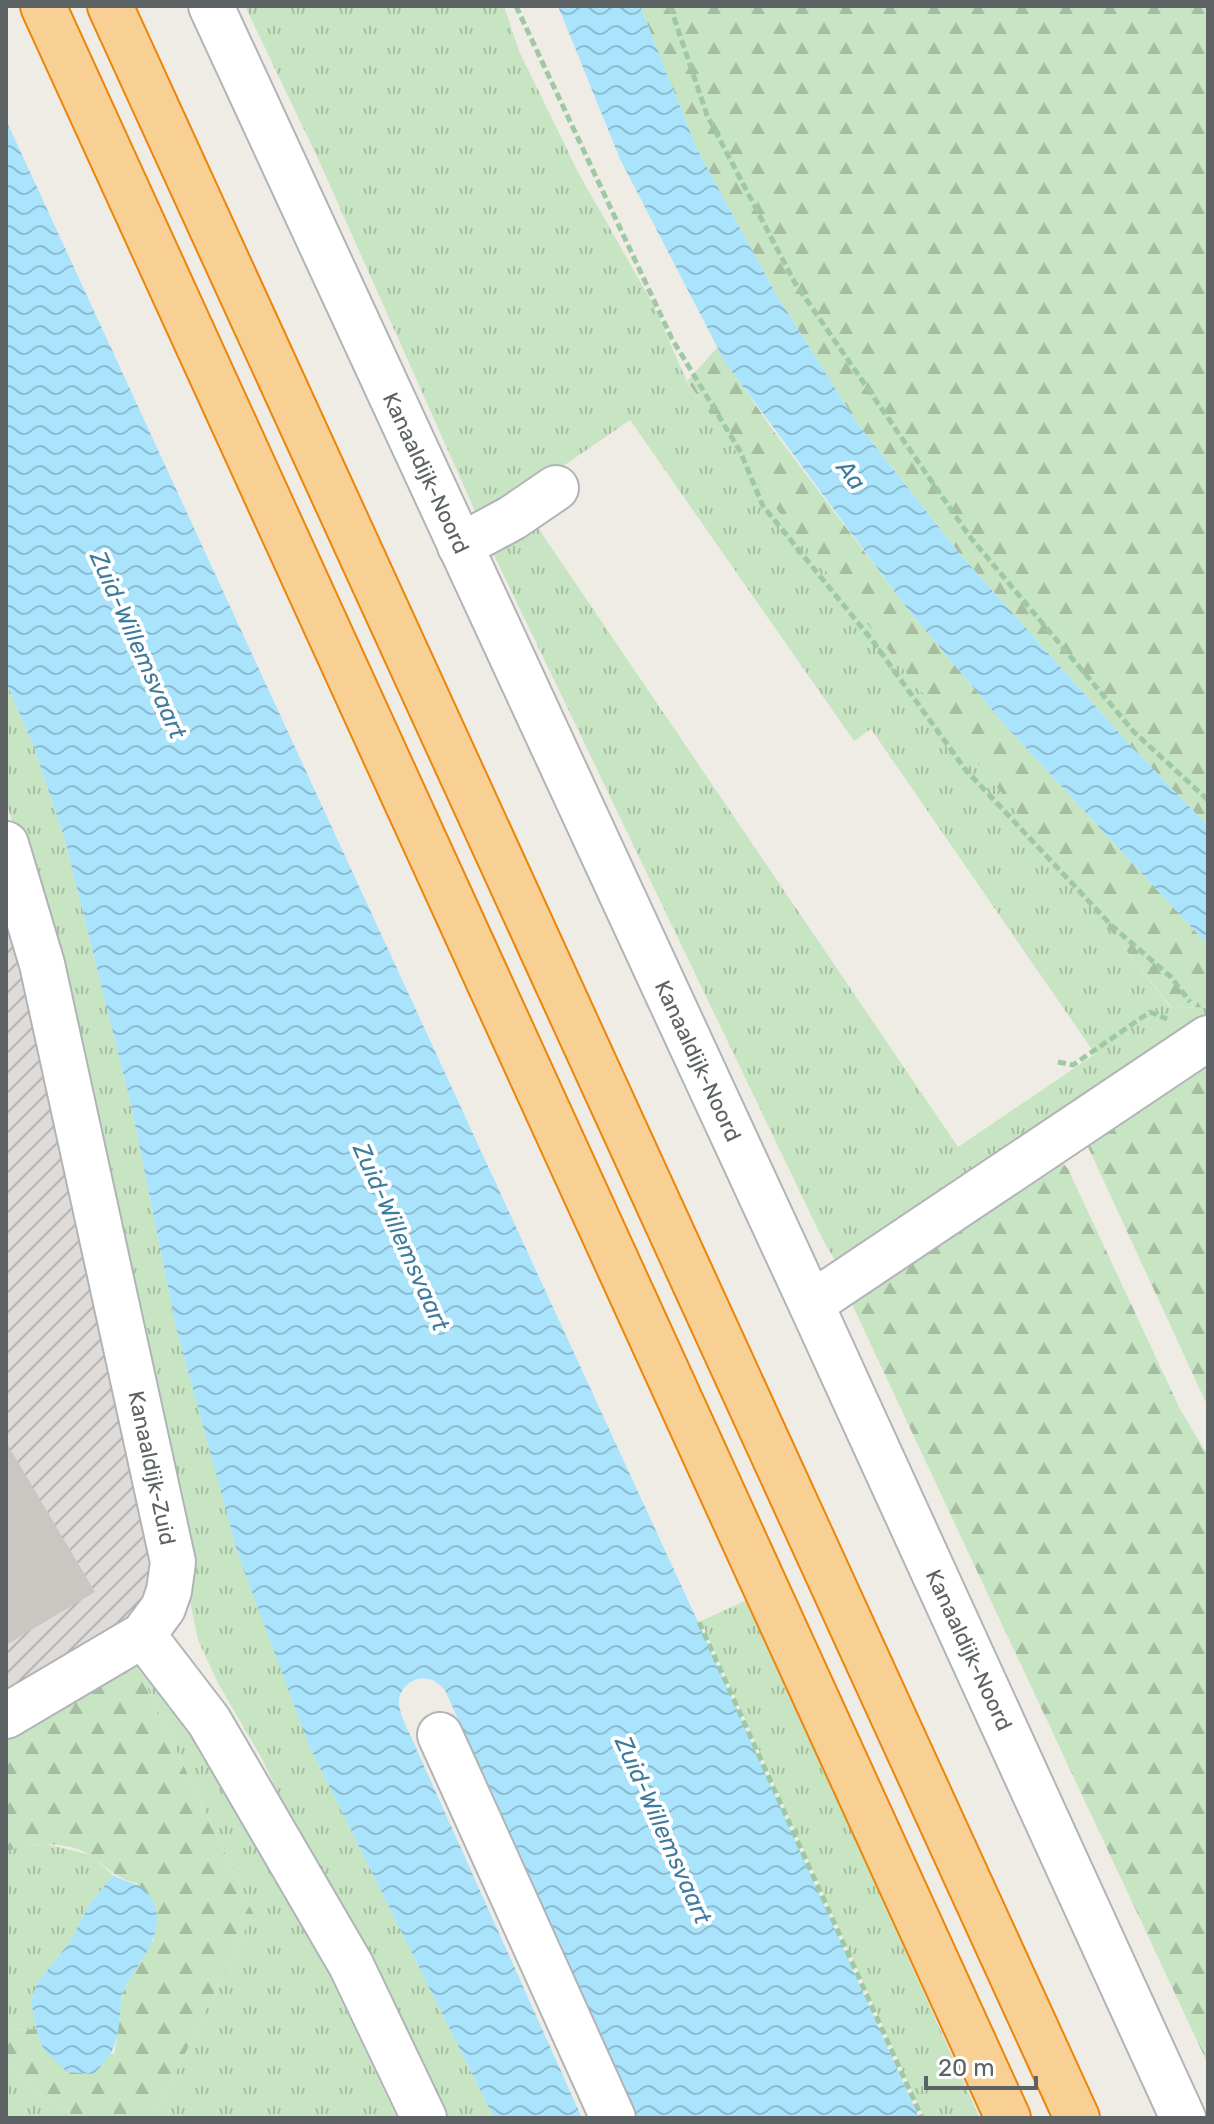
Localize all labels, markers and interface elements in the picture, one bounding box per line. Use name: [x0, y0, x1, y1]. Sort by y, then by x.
street label: Kanaaldijk-Noord: [377, 388, 475, 558]
water label: Aa: [829, 453, 871, 496]
water label: Zuid-Willemsvaart: [84, 546, 192, 744]
street label: Kanaaldijk-Noord: [649, 976, 747, 1146]
water label: Zuid-Willemsvaart: [347, 1138, 455, 1336]
street label: Kanaaldijk-Zuid: [122, 1388, 182, 1548]
street label: Kanaaldijk-Noord: [920, 1565, 1018, 1735]
water label: Zuid-Willemsvaart: [609, 1731, 717, 1929]
scale bar: [926, 2040, 1036, 2090]
text: 20 m: [938, 2054, 995, 2082]

